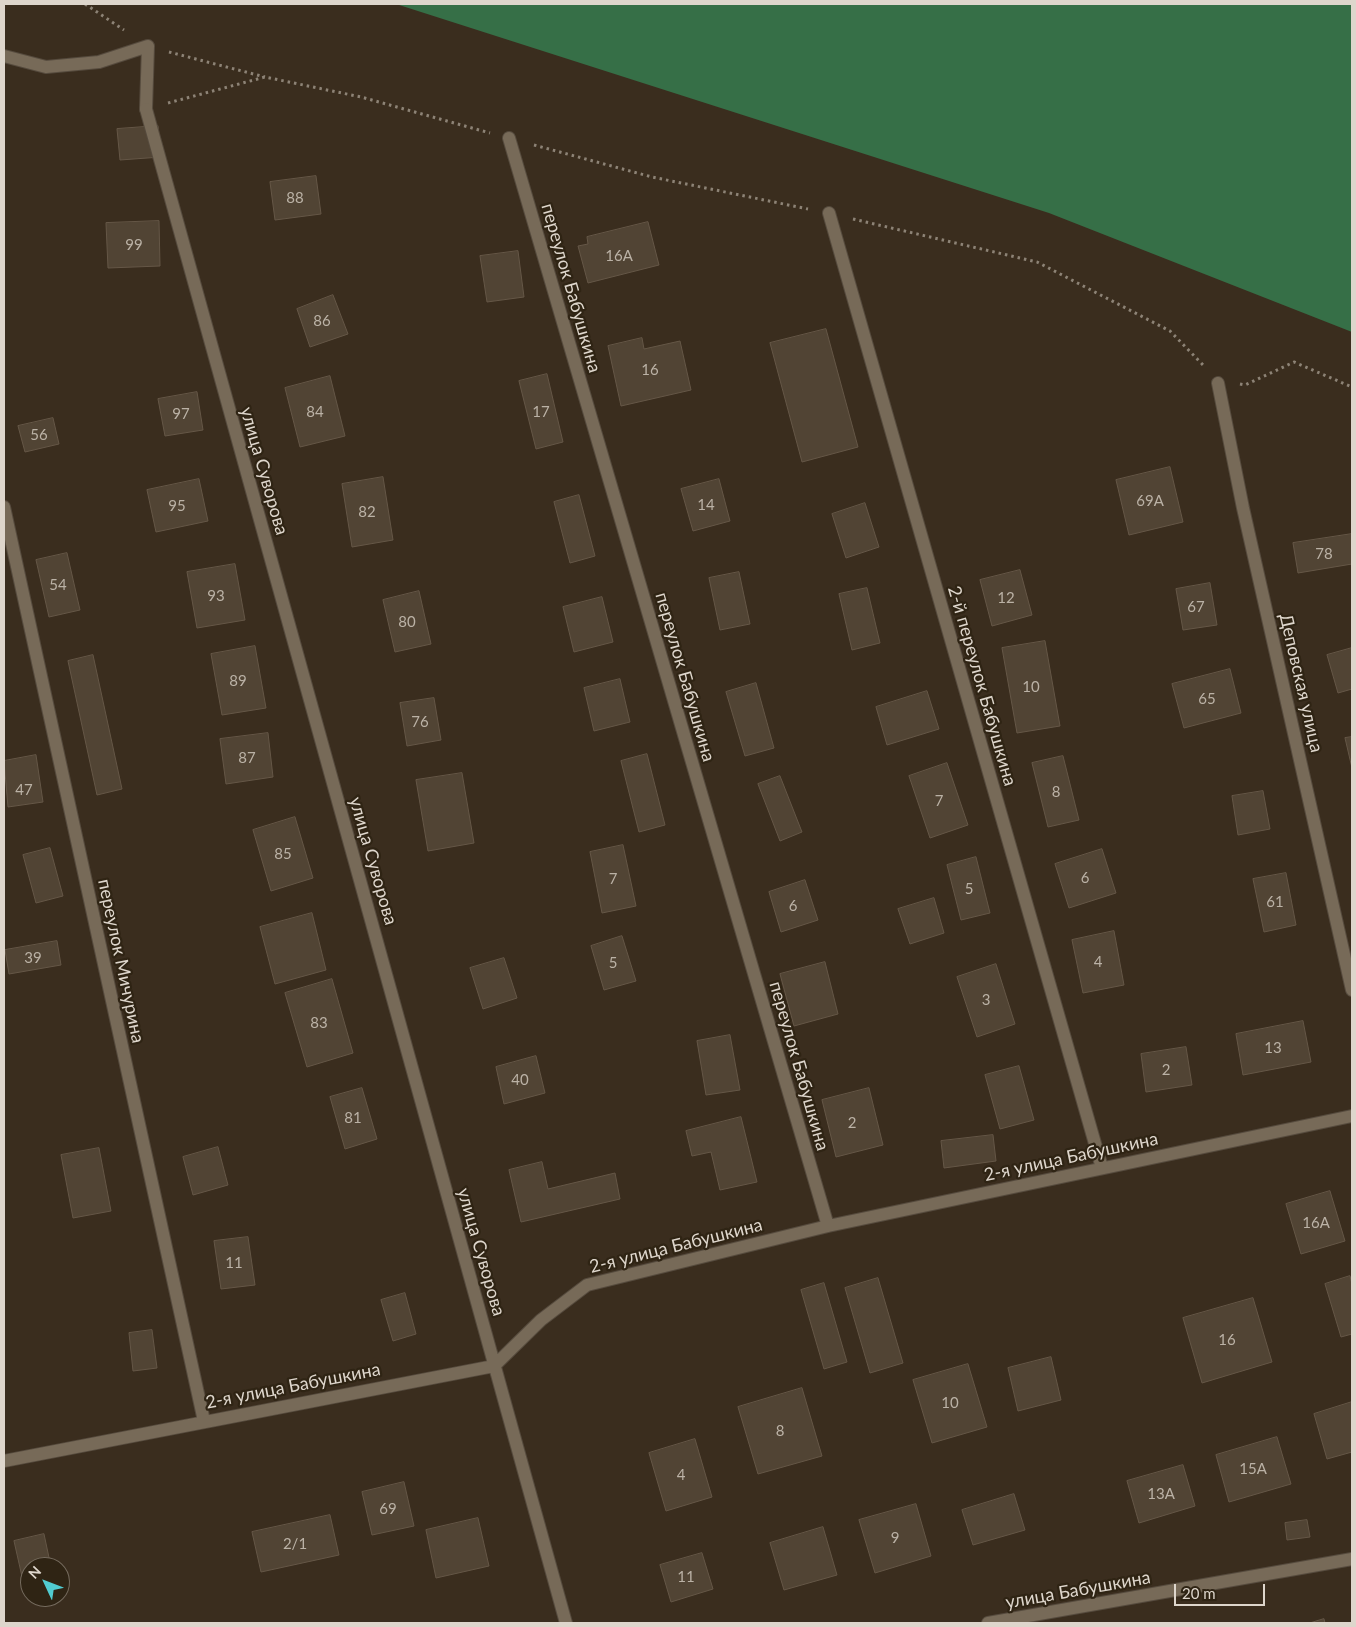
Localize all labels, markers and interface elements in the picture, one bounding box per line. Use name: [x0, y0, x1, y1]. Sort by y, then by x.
house number: 88: [286, 189, 304, 207]
street label: переулок Бабушкина: [536, 201, 606, 375]
house number: 99: [125, 236, 143, 254]
house number: 16А: [605, 247, 633, 265]
house number: 86: [313, 312, 331, 330]
house number: 16: [641, 361, 659, 379]
house number: 84: [306, 403, 324, 421]
house number: 17: [532, 403, 550, 421]
house number: 97: [172, 405, 190, 423]
street label: улица Суворова: [235, 405, 293, 537]
house number: 56: [30, 426, 48, 444]
house number: 69А: [1136, 492, 1164, 510]
house number: 14: [697, 496, 715, 514]
house number: 95: [168, 497, 186, 515]
house number: 82: [358, 503, 376, 521]
house number: 78: [1315, 545, 1333, 563]
house number: 54: [49, 576, 67, 594]
street label: 2-й переулок Бабушкина: [943, 583, 1021, 789]
house number: 93: [207, 587, 225, 605]
house number: 12: [997, 589, 1015, 607]
street label: переулок Бабушкина: [650, 590, 720, 764]
house number: 67: [1187, 598, 1205, 616]
street label: Деповская улица: [1275, 611, 1327, 755]
house number: 80: [398, 613, 416, 631]
house number: 89: [229, 672, 247, 690]
house number: 10: [1022, 678, 1040, 696]
house number: 65: [1198, 690, 1216, 708]
house number: 76: [411, 713, 429, 731]
house number: 87: [238, 749, 256, 767]
house number: 47: [15, 781, 33, 799]
house number: 8: [1052, 783, 1060, 801]
house number: 7: [935, 792, 943, 810]
street label: улица Суворова: [344, 795, 402, 927]
house number: 85: [274, 845, 292, 863]
house number: 6: [1081, 869, 1089, 887]
house number: 7: [609, 870, 617, 888]
street label: переулок Мичурина: [93, 877, 149, 1045]
house number: 5: [965, 880, 973, 898]
house number: 61: [1266, 893, 1284, 911]
house number: 6: [789, 897, 797, 915]
house number: 39: [24, 949, 42, 967]
house number: 4: [1094, 953, 1102, 971]
house number: 5: [609, 954, 617, 972]
street label: переулок Бабушкина: [764, 979, 834, 1153]
house number: 3: [982, 991, 990, 1009]
house number: 83: [310, 1014, 328, 1032]
house number: 13: [1264, 1039, 1282, 1057]
house number: 2: [1162, 1061, 1170, 1079]
house number: 40: [511, 1071, 529, 1089]
house number: 81: [344, 1109, 362, 1127]
house number: 2: [848, 1114, 856, 1132]
street label: 2-я улица Бабушкина: [982, 1128, 1160, 1186]
street label: улица Суворова: [452, 1186, 510, 1318]
street label: 2-я улица Бабушкина: [587, 1214, 765, 1278]
house number: 16А: [1302, 1214, 1330, 1232]
house number: 11: [225, 1254, 243, 1272]
house number: 16: [1218, 1331, 1236, 1349]
street label: 2-я улица Бабушкина: [204, 1358, 382, 1414]
house number: 10: [941, 1394, 959, 1412]
house number: 8: [776, 1422, 784, 1440]
house number: 15А: [1239, 1460, 1267, 1478]
house number: 4: [677, 1466, 685, 1484]
house number: 13А: [1147, 1485, 1175, 1503]
house number: 69: [379, 1500, 397, 1518]
house number: 9: [891, 1529, 899, 1547]
house number: 2/1: [283, 1535, 307, 1553]
north arrow: [20, 1557, 70, 1607]
text: N: [24, 1562, 44, 1582]
street label: улица Бабушкина: [1004, 1567, 1152, 1613]
house number: 11: [677, 1568, 695, 1586]
scale bar: [1176, 1574, 1267, 1606]
text: 20 m: [1182, 1584, 1216, 1602]

